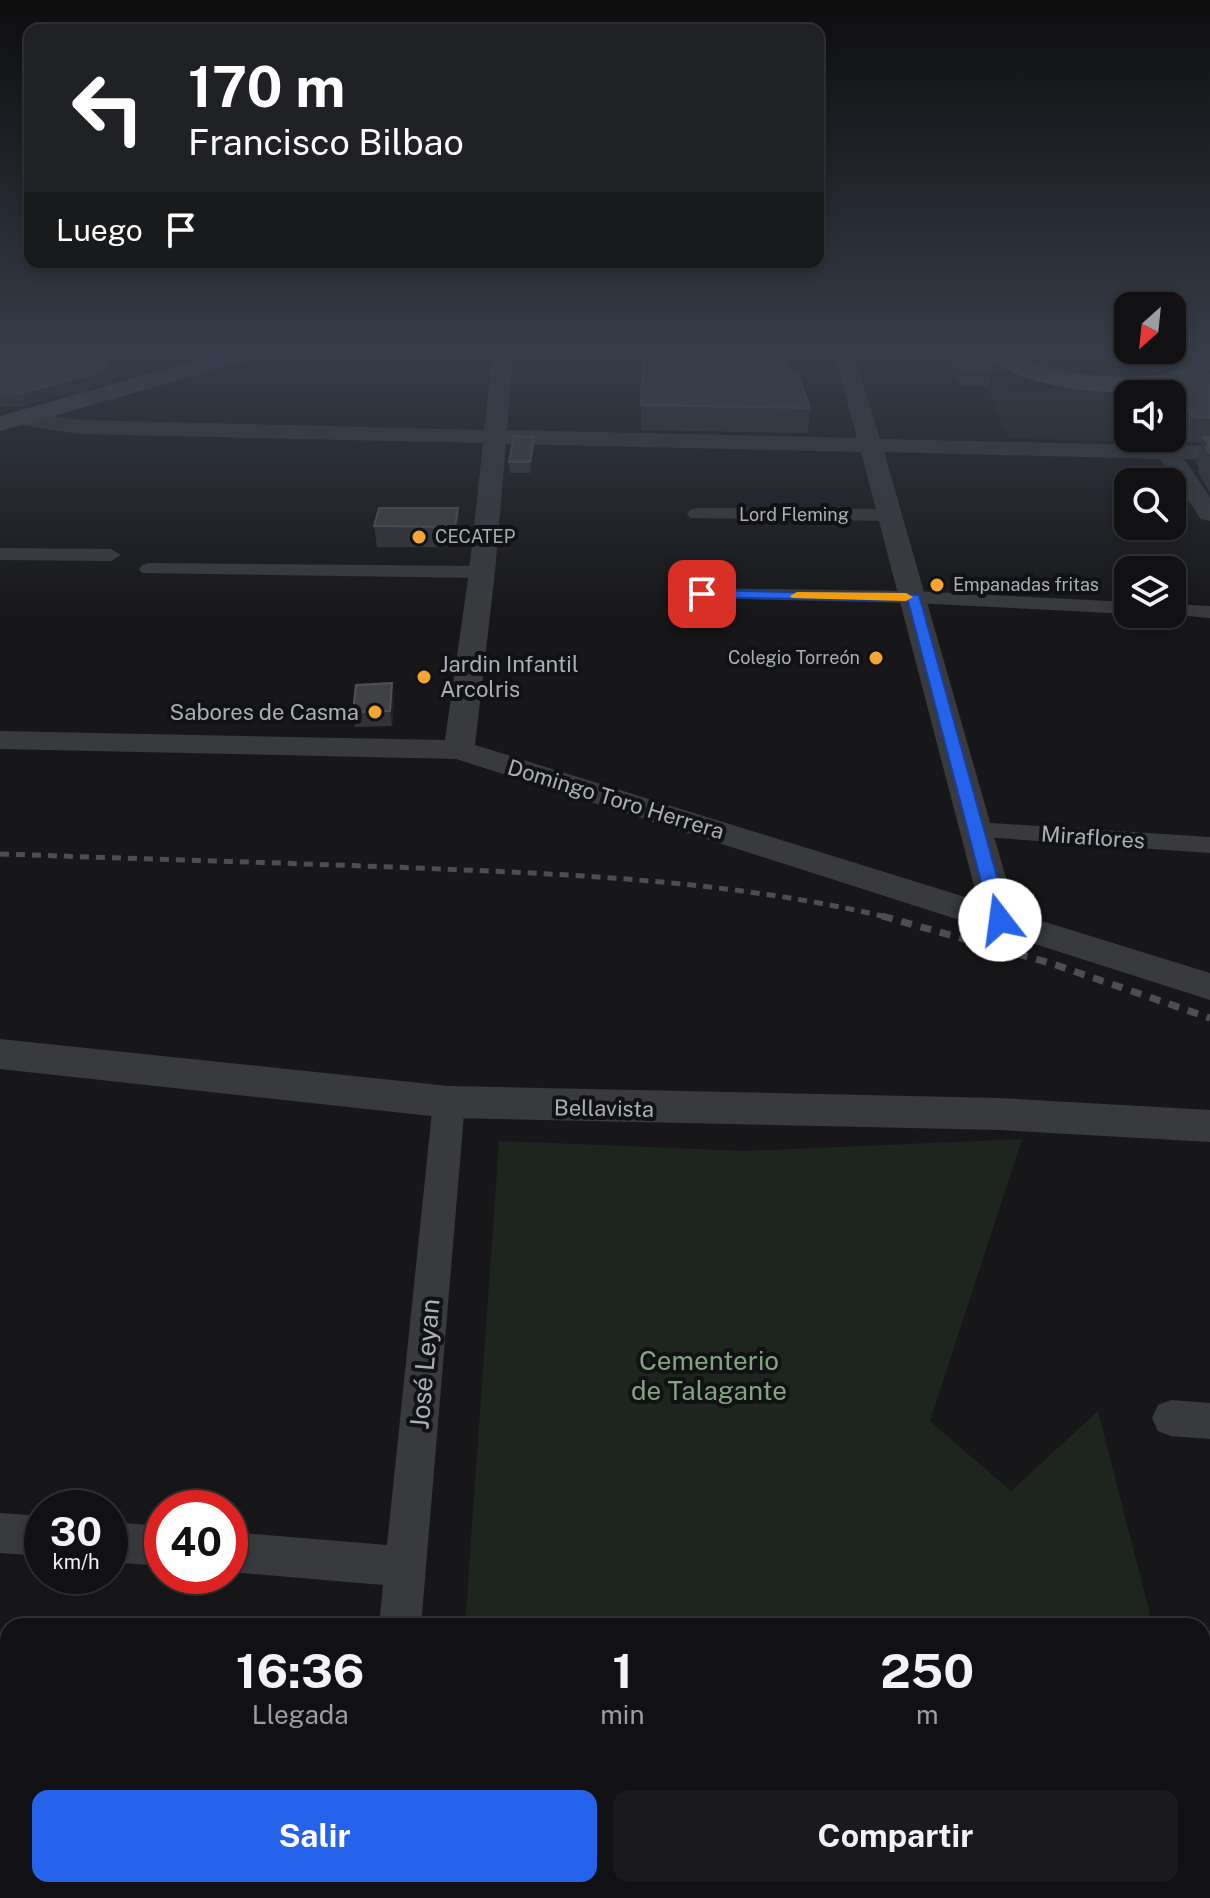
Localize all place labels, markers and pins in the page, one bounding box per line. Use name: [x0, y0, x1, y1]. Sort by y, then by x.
place label: CECATEP: [435, 526, 515, 547]
marker: CECATEP: [410, 528, 428, 546]
pin: [668, 560, 736, 628]
place label: Empanadas fritas: [953, 574, 1099, 595]
marker: Empanadas fritas: [928, 576, 946, 594]
place label: Colegio Torreón: [728, 647, 860, 668]
marker: Colegio Torreón: [867, 649, 885, 667]
place label: Jardin Infantil Arcolris: [440, 651, 579, 702]
marker: Jardin Infantil Arcolris: [415, 668, 433, 686]
place label: Sabores de Casma: [170, 699, 359, 725]
marker: Sabores de Casma: [366, 703, 384, 721]

